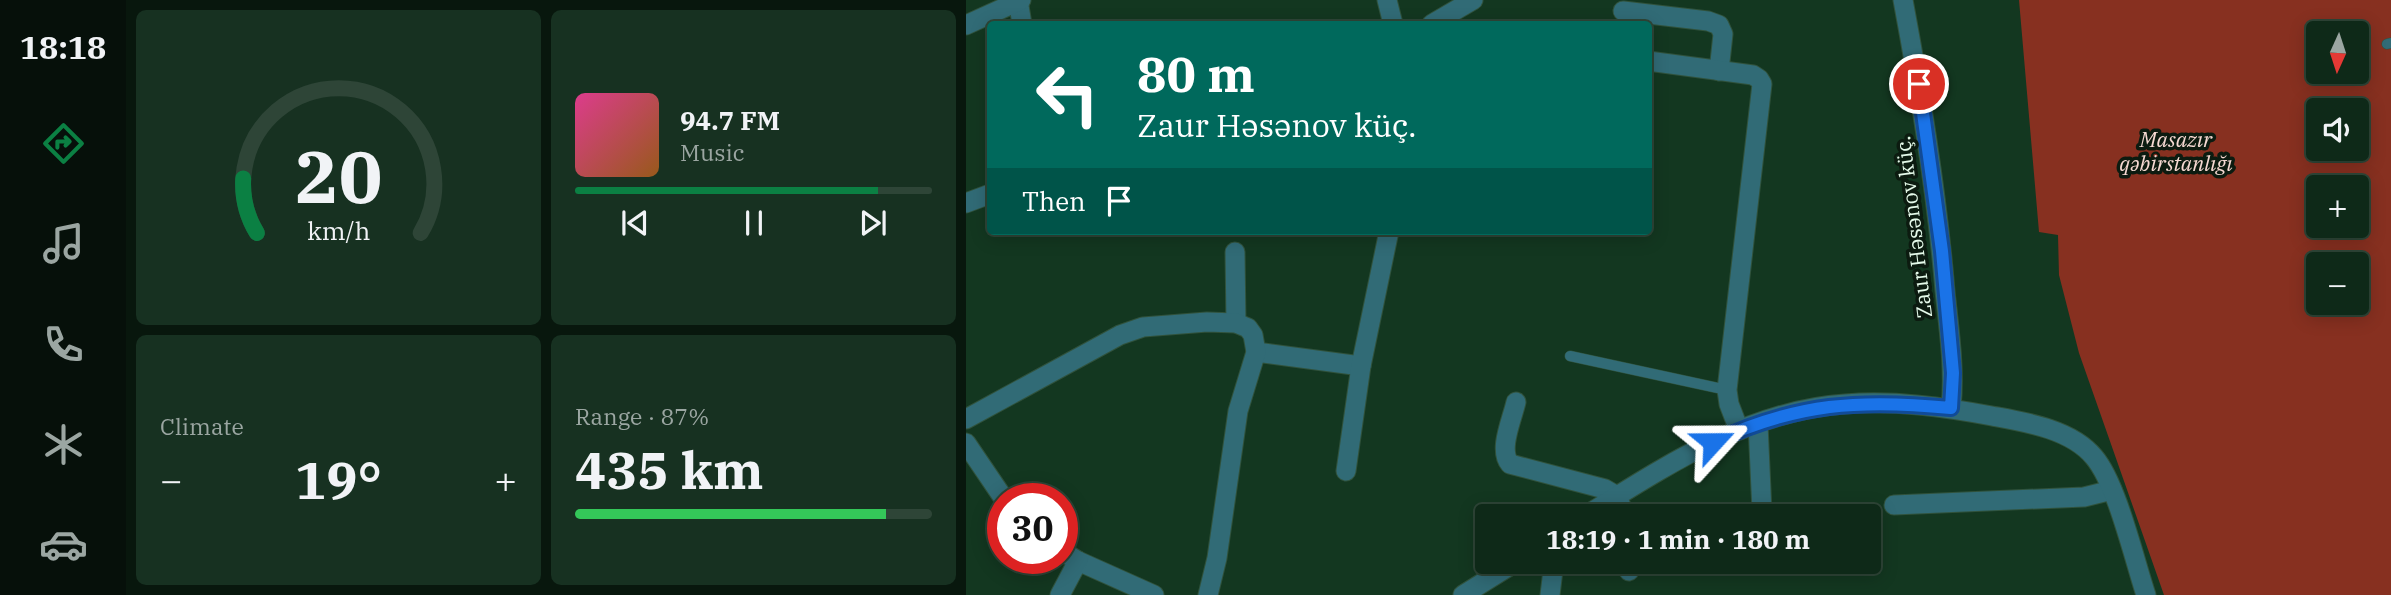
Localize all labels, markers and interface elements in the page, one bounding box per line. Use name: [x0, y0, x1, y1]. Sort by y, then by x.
north arrow: [2306, 21, 2370, 84]
map controls: [2306, 21, 2369, 315]
text: 18:18: [20, 26, 106, 68]
text: 80 m: [1137, 42, 1255, 105]
icon: left: [1022, 49, 1113, 140]
pin: [1889, 54, 1949, 114]
icon: arrive: [1900, 65, 1938, 103]
button: sound: [2306, 98, 2369, 161]
text: 94.7 FM: [680, 103, 780, 137]
text: Zaur Həsənov küç.: [1137, 104, 1417, 146]
icon: directions: [39, 119, 88, 168]
park label: Masazır qəbirstanlığı: [2119, 125, 2233, 177]
text: 20: [295, 129, 382, 224]
street label: Zaur Həsənov küç.: [1888, 134, 1938, 320]
text: Music: [680, 137, 745, 167]
button: +: [2306, 175, 2369, 238]
icon: arrive: [1100, 182, 1138, 220]
text: Then: [1022, 184, 1086, 218]
icon: previous: [616, 204, 654, 242]
icon: pause: [735, 204, 773, 242]
icon: next: [854, 204, 892, 242]
text: km/h: [307, 214, 370, 247]
icon: music: [39, 219, 88, 268]
button: −: [2306, 252, 2369, 315]
icon: phone: [39, 320, 88, 369]
text: Range · 87%: [575, 401, 709, 431]
position arrow: [1676, 405, 1750, 479]
text: Climate: [160, 411, 244, 441]
icon: climate: [39, 420, 88, 469]
text: 435 km: [575, 436, 764, 503]
text: 19°: [295, 446, 382, 513]
text: −: [160, 455, 183, 504]
text: +: [494, 455, 517, 504]
speed limit sign: 30: [987, 483, 1078, 574]
icon: car: [39, 520, 88, 569]
text: 18:19 · 1 min · 180 m: [1546, 522, 1810, 556]

